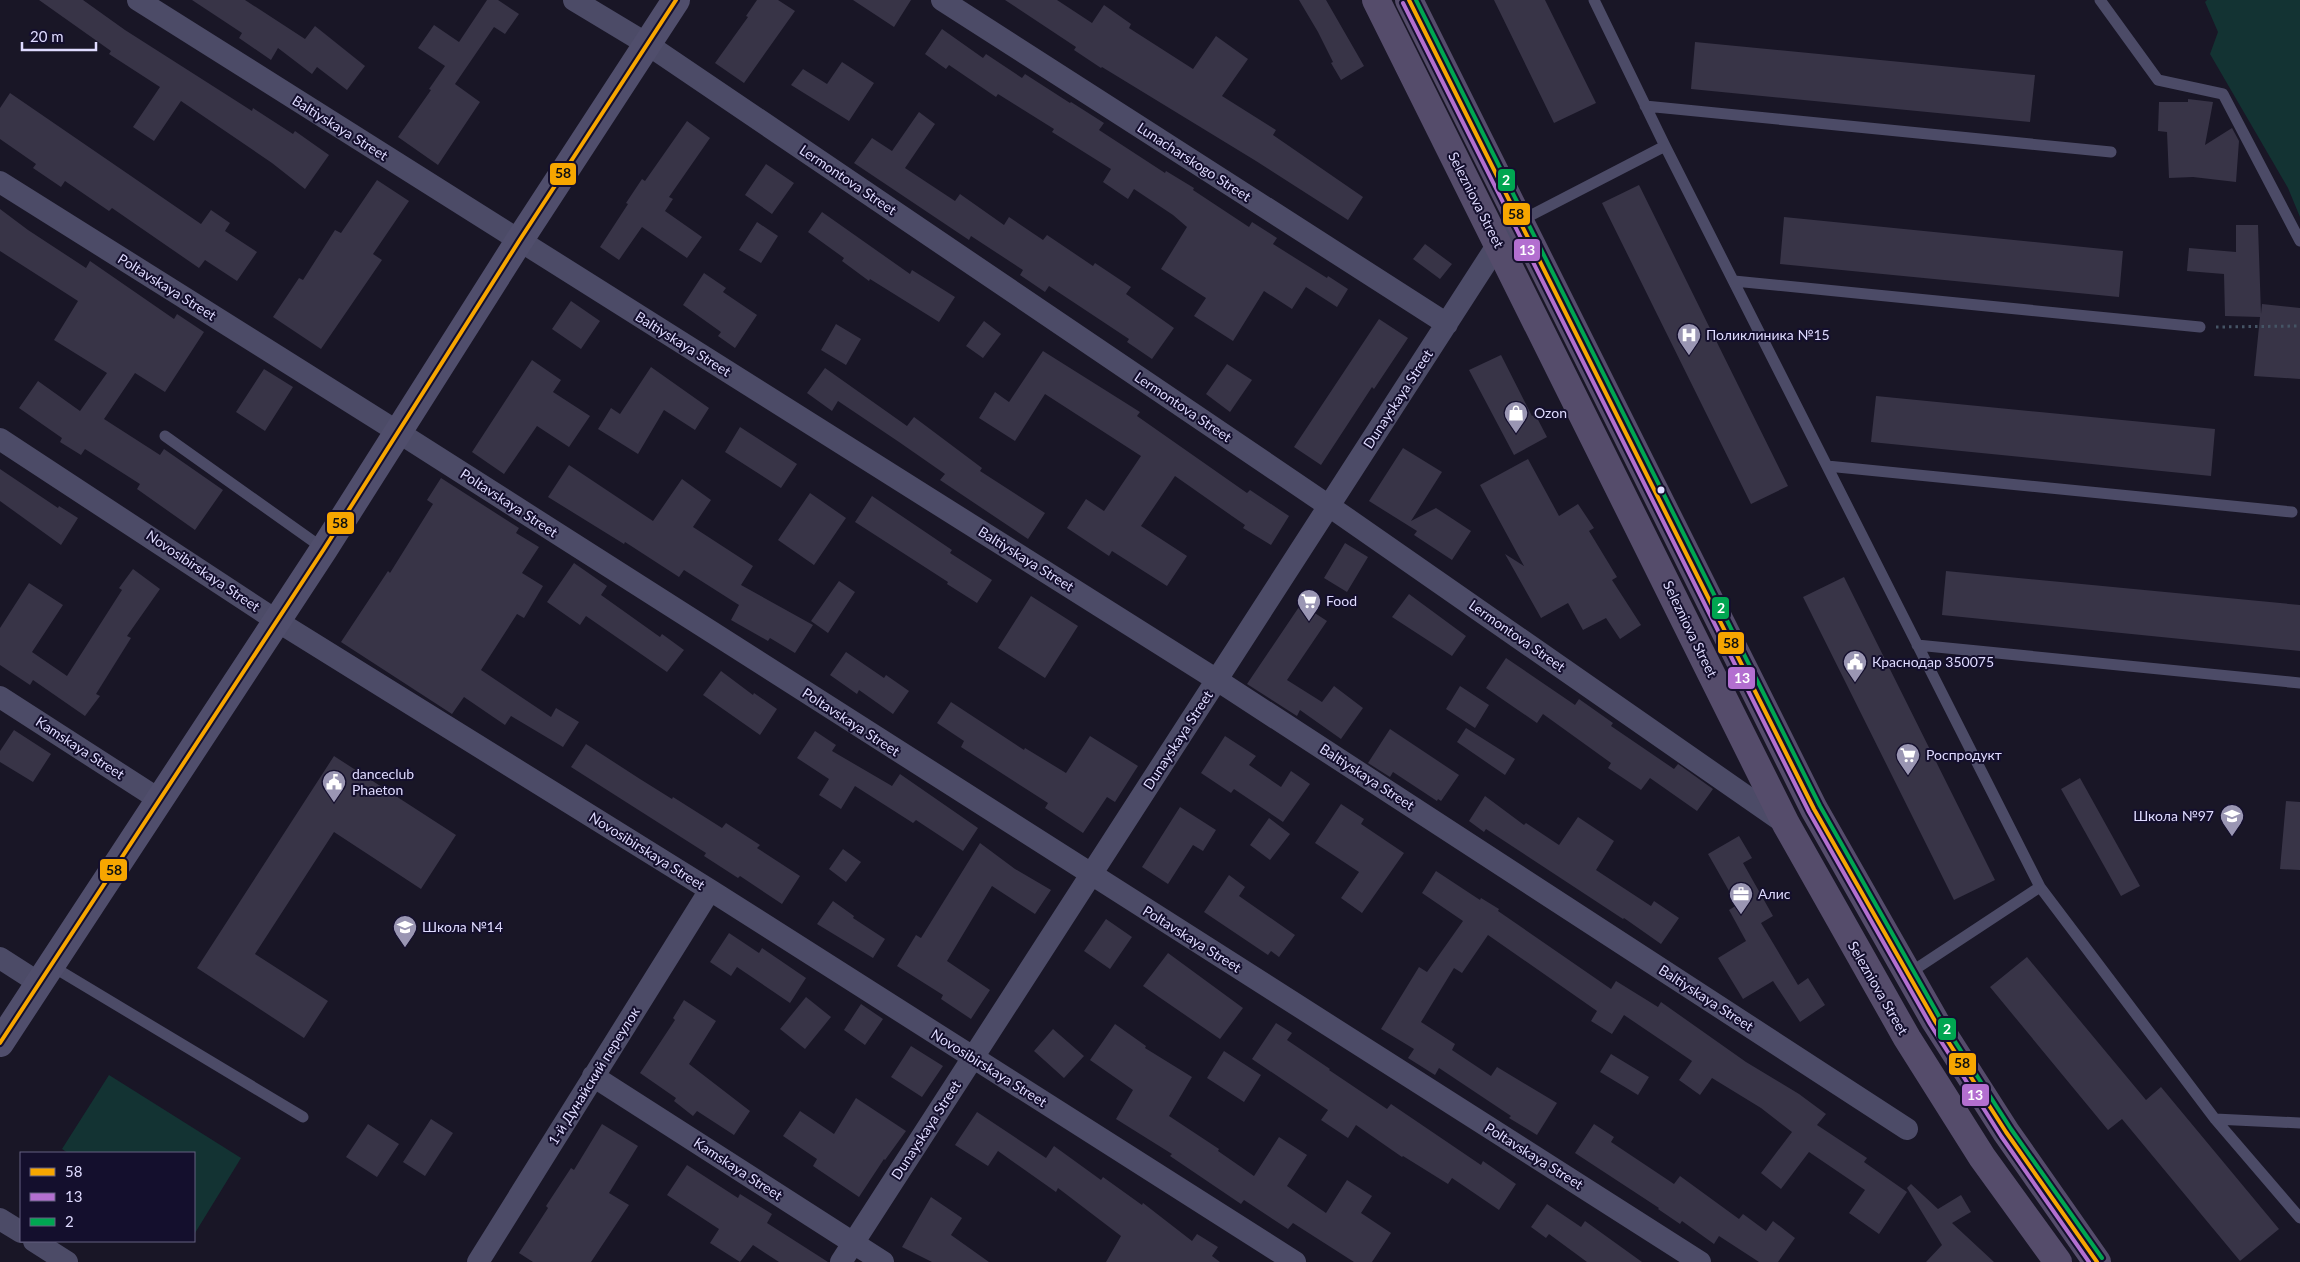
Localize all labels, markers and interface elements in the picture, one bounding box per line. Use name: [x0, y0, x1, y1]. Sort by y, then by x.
scale bar: [22, 20, 96, 52]
text: 20 m: [30, 27, 64, 45]
street label: Baltiyskaya Street: [289, 91, 391, 164]
street label: Lunacharskogo Street: [1134, 118, 1254, 205]
street label: Lermontova Street: [796, 141, 900, 218]
street label: Selezniova Street: [1445, 149, 1508, 251]
line badge: 58: [549, 162, 577, 186]
text: 58: [555, 164, 571, 181]
line badge: 2: [1497, 168, 1516, 192]
text: 2: [1502, 171, 1510, 188]
line badge: 58: [1502, 202, 1531, 226]
text: 58: [1508, 205, 1524, 222]
line badge: 13: [1513, 238, 1541, 262]
text: 13: [1519, 241, 1535, 258]
street label: Poltavskaya Street: [115, 250, 220, 324]
street label: Baltiyskaya Street: [632, 307, 734, 380]
hospital icon: Поликлиника №15: [1676, 322, 1702, 356]
place label: Поликлиника №15: [1706, 326, 1830, 343]
street label: Dunayskaya Street: [1359, 346, 1436, 451]
street label: Lermontova Street: [1131, 368, 1235, 445]
shop icon: Ozon: [1503, 400, 1529, 434]
place label: Ozon: [1534, 404, 1567, 421]
street label: Poltavskaya Street: [457, 465, 561, 540]
unlabelled marker: [1656, 485, 1666, 495]
line badge: 58: [326, 511, 355, 535]
text: 58: [332, 514, 348, 531]
street label: Baltiyskaya Street: [975, 522, 1077, 595]
street label: Novosibirskaya Street: [143, 526, 263, 615]
street label: Selezniova Street: [1660, 578, 1721, 680]
supermarket icon: Food: [1296, 588, 1322, 622]
place label: Food: [1326, 592, 1357, 609]
street label: Lermontova Street: [1466, 596, 1569, 675]
line badge: 2: [1711, 596, 1730, 620]
text: 2: [1717, 599, 1725, 616]
line badge: 58: [1717, 631, 1745, 655]
text: 58: [1723, 634, 1739, 651]
public building icon: Краснодар 350075: [1842, 649, 1868, 683]
place label: Краснодар 350075: [1872, 653, 1994, 670]
line badge: 13: [1727, 666, 1756, 690]
text: 13: [1734, 669, 1750, 686]
street label: Poltavskaya Street: [799, 684, 903, 759]
street label: Dunayskaya Street: [1139, 687, 1216, 792]
street label: Kamskaya Street: [33, 713, 128, 783]
street label: Baltiyskaya Street: [1317, 740, 1418, 813]
supermarket icon: Роспродукт: [1895, 742, 1921, 776]
place label: Роспродукт: [1926, 746, 2002, 763]
place label: danceclub Phaeton: [352, 765, 414, 798]
public building icon: danceclub Phaeton: [321, 769, 347, 803]
school or university icon: Школа №97: [2219, 803, 2245, 837]
place label: Школа №97: [2133, 807, 2214, 824]
street label: Novosibirskaya Street: [586, 808, 708, 893]
line badge: 58: [99, 858, 128, 882]
text: 58: [106, 861, 122, 878]
office icon: Алис: [1728, 881, 1754, 915]
place label: Алис: [1758, 885, 1791, 902]
street label: Poltavskaya Street: [1140, 902, 1245, 976]
school or university icon: Школа №14: [392, 914, 418, 948]
place label: Школа №14: [422, 918, 503, 935]
street label: Selezniova Street: [1845, 938, 1912, 1038]
street label: Baltiyskaya Street: [1656, 961, 1757, 1034]
street label: 1-й Дунайский переулок: [544, 1003, 643, 1148]
line badge: 2: [1937, 1017, 1957, 1041]
text: 2: [1943, 1020, 1951, 1037]
street label: Novosibirskaya Street: [928, 1025, 1050, 1110]
line badge: 58: [1948, 1052, 1977, 1076]
text: 58: [1954, 1054, 1970, 1071]
street label: Dunayskaya Street: [887, 1077, 964, 1182]
line badge: 13: [1961, 1083, 1990, 1107]
text: 13: [1967, 1086, 1983, 1103]
street label: Poltavskaya Street: [1482, 1119, 1587, 1193]
street label: Kamskaya Street: [691, 1134, 786, 1204]
legend: [20, 1152, 195, 1242]
text: 58: [65, 1162, 82, 1180]
text: 13: [65, 1187, 82, 1205]
text: 2: [65, 1212, 74, 1230]

